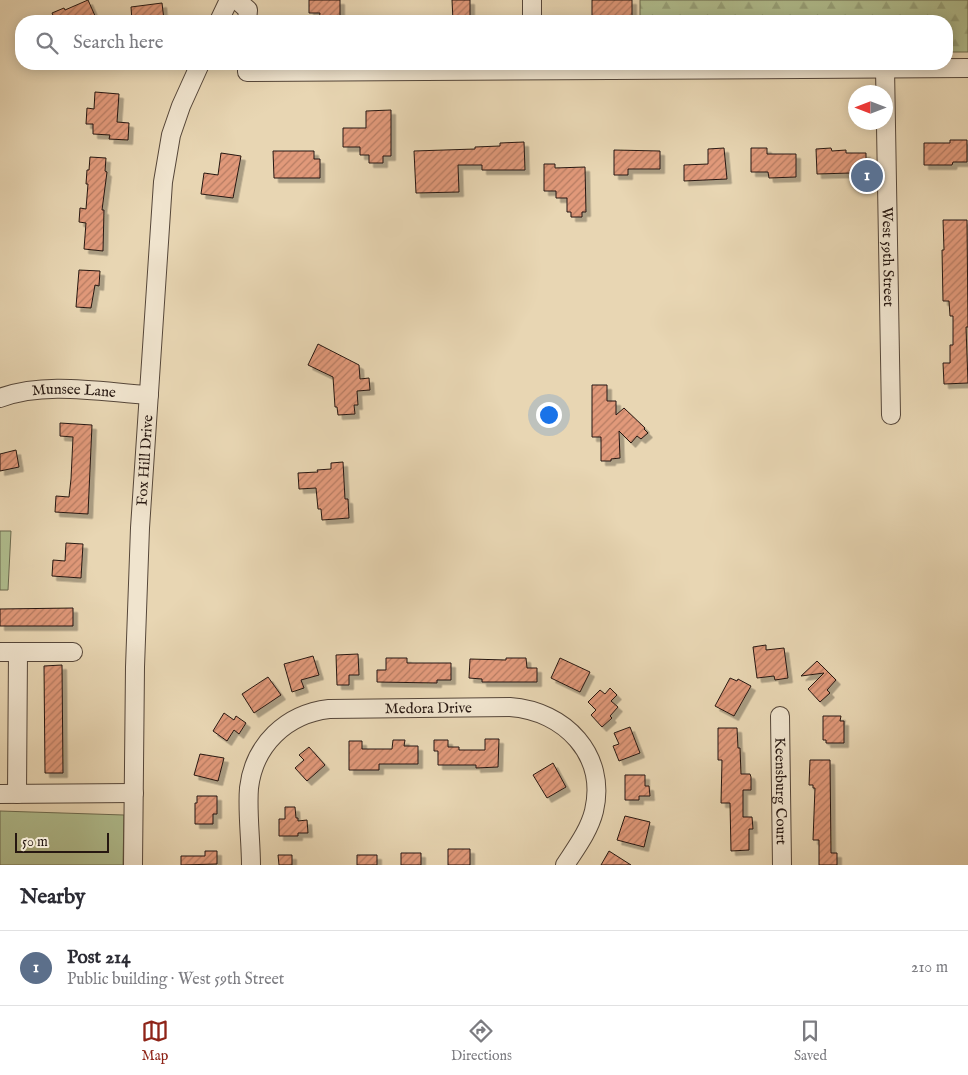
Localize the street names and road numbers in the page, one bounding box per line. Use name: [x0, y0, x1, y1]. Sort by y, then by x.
street label: West 59th Street: [878, 207, 899, 307]
street label: Munsee Lane: [31, 379, 117, 402]
street label: Fox Hill Drive: [132, 414, 157, 506]
street label: Medora Drive: [385, 698, 472, 718]
street label: Keensburg Court: [771, 737, 791, 845]

